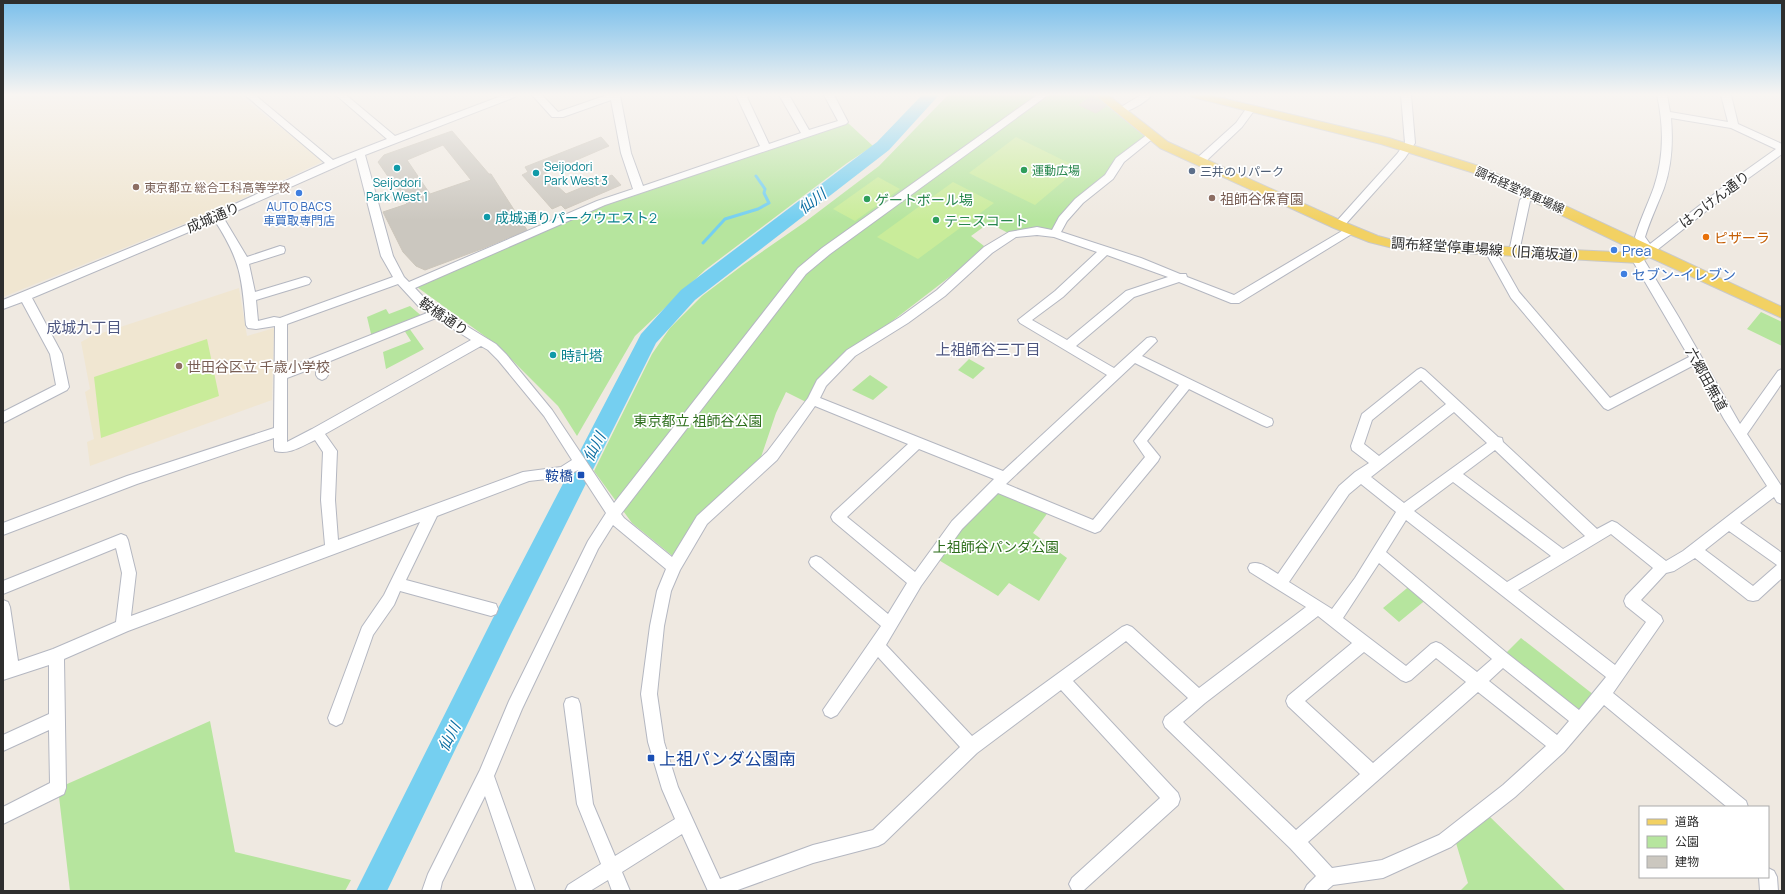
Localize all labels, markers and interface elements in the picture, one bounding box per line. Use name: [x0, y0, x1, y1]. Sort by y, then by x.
place label: Seijodori Park West 3: [544, 158, 608, 189]
place label: 運動広場: [1032, 162, 1080, 179]
marker: Seijodori Park West 1: [392, 163, 402, 173]
place label: 三井のリパーク: [1200, 163, 1284, 180]
street label: 調布経堂停車場線: [1473, 163, 1567, 217]
marker: 運動広場: [1019, 165, 1029, 175]
marker: 三井のリパーク: [1187, 166, 1197, 176]
street label: はっけん通り: [1675, 166, 1753, 232]
marker: Seijodori Park West 3: [531, 168, 541, 178]
place label: Seijodori Park West 1: [366, 174, 428, 205]
place label: 東京都立 総合工科高等学校: [144, 179, 290, 196]
marker: 東京都立 総合工科高等学校: [131, 182, 141, 192]
water label: 仙川: [794, 182, 832, 218]
marker: AUTO BACS 車買取専門店: [294, 188, 304, 198]
place label: 祖師谷保育園: [1220, 189, 1304, 208]
place label: ゲートボール場: [875, 190, 973, 209]
marker: 祖師谷保育園: [1207, 193, 1217, 203]
marker: ゲートボール場: [862, 194, 872, 204]
street label: 成城通り: [184, 197, 242, 237]
place label: AUTO BACS 車買取専門店: [263, 198, 335, 229]
place label: 成城通りパークウエスト2: [495, 208, 657, 227]
place label: テニスコート: [944, 211, 1028, 230]
marker: 成城通りパークウエスト2: [482, 212, 492, 222]
marker: テニスコート: [931, 215, 941, 225]
place label: ピザーラ: [1714, 228, 1770, 247]
marker: ピザーラ: [1701, 232, 1711, 242]
street label: 調布経堂停車場線（旧滝坂道）: [1391, 233, 1587, 265]
place label: Prea: [1622, 241, 1651, 260]
marker: Prea: [1609, 245, 1619, 255]
place label: セブン-イレブン: [1632, 265, 1736, 284]
marker: セブン-イレブン: [1619, 269, 1629, 279]
street label: 鞍橋通り: [415, 292, 473, 340]
district label: 成城九丁目: [46, 317, 122, 338]
district label: 上祖師谷三丁目: [935, 339, 1041, 360]
street label: 六郷田無道: [1682, 344, 1732, 414]
place label: 時計塔: [561, 346, 603, 365]
marker: 時計塔: [548, 350, 558, 360]
place label: 世田谷区立 千歳小学校: [187, 357, 330, 376]
marker: 世田谷区立 千歳小学校: [174, 361, 184, 371]
park label: 東京都立 祖師谷公園: [634, 411, 762, 430]
water label: 仙川: [578, 427, 611, 465]
place label: 鞍橋: [545, 466, 573, 485]
marker: 鞍橋: [576, 470, 586, 480]
park label: 上祖師谷パンダ公園: [933, 537, 1059, 556]
water label: 仙川: [433, 717, 466, 755]
place label: 上祖パンダ公園南: [659, 747, 796, 770]
marker: 上祖パンダ公園南: [646, 753, 656, 763]
legend: [1639, 806, 1769, 878]
text: 道路: [1675, 813, 1699, 830]
text: 公園: [1675, 833, 1699, 850]
text: 建物: [1675, 853, 1699, 870]

